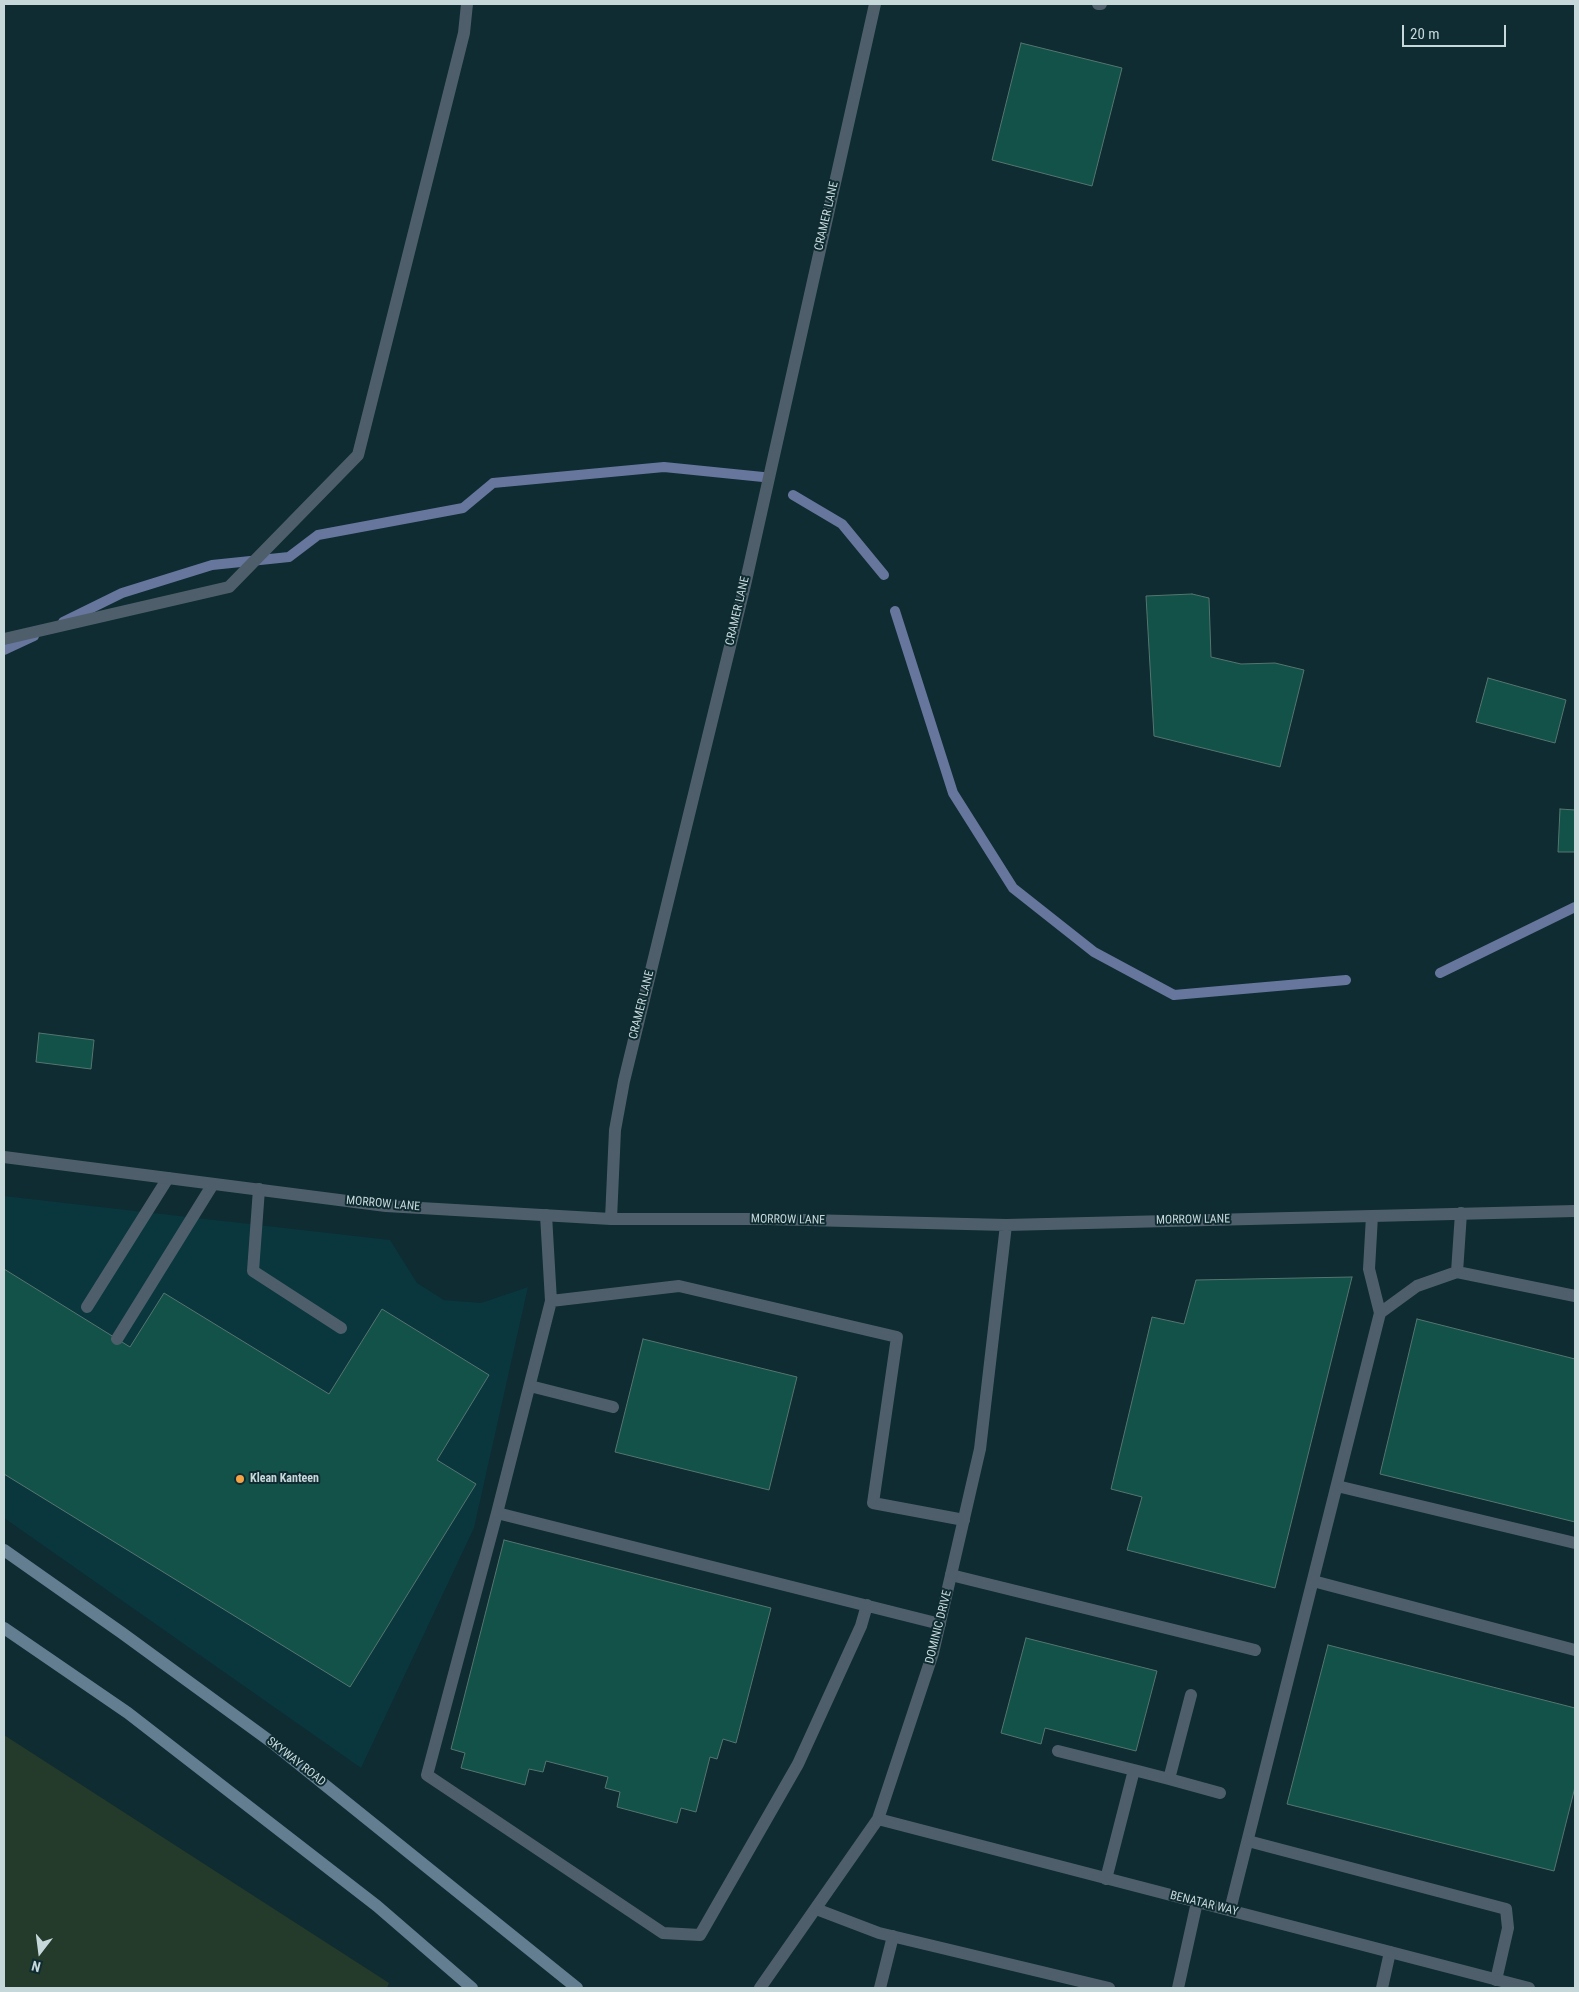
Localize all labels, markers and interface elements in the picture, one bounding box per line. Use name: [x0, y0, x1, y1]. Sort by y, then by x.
scale bar: [1404, 15, 1508, 47]
text: 20 m: [1410, 25, 1440, 43]
street label: CRAMER LANE: [812, 180, 842, 252]
street label: CRAMER LANE: [723, 575, 753, 647]
street label: CRAMER LANE: [627, 969, 657, 1041]
street label: MORROW LANE: [345, 1194, 421, 1214]
street label: MORROW LANE: [751, 1212, 825, 1228]
street label: MORROW LANE: [1156, 1212, 1230, 1228]
place label: Klean Kanteen: [250, 1472, 319, 1486]
marker: Klean Kanteen: [234, 1473, 246, 1485]
street label: DOMINIC DRIVE: [923, 1589, 955, 1665]
street label: SKYWAY ROAD: [264, 1735, 328, 1789]
street label: BENATAR WAY: [1168, 1889, 1240, 1919]
north arrow: [15, 1927, 65, 1977]
text: N: [30, 1958, 42, 1975]

